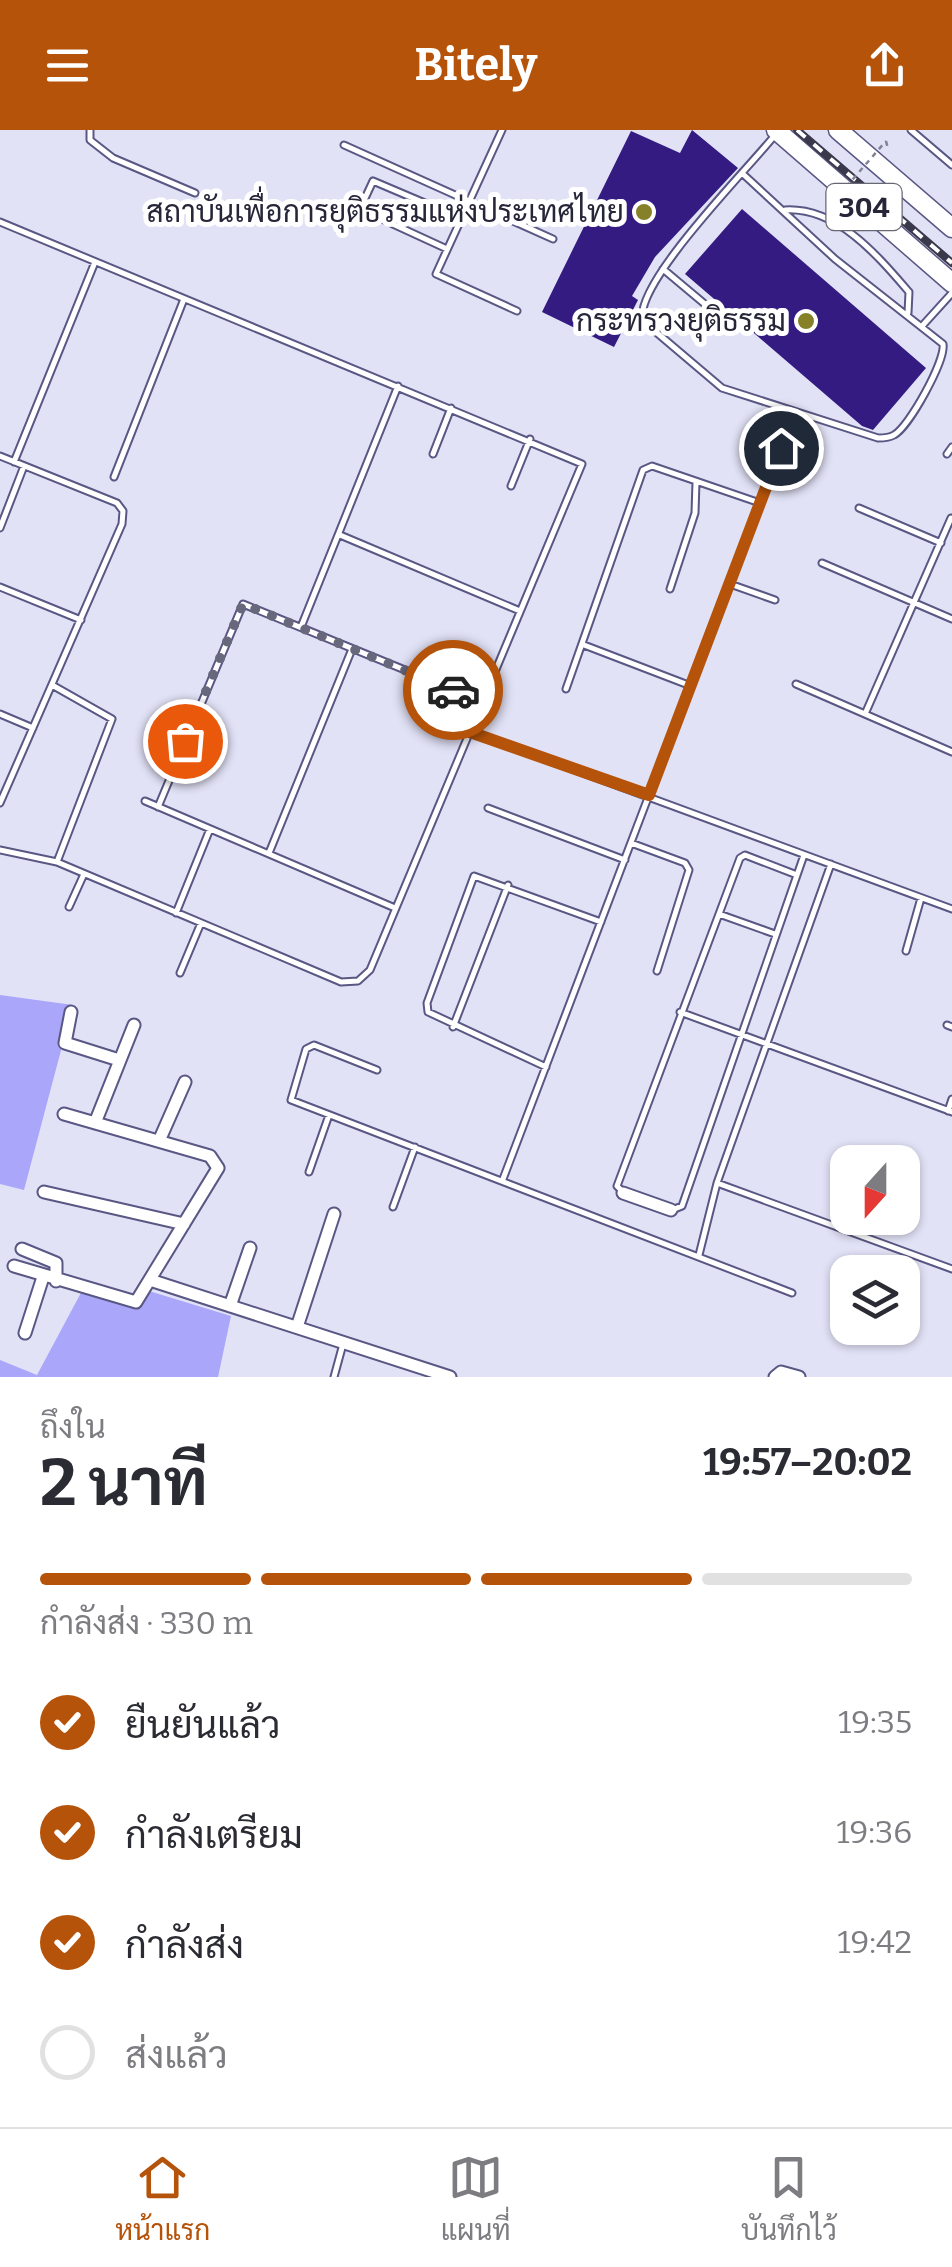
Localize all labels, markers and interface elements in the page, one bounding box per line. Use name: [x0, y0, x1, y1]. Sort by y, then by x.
icon: menu: [40, 38, 95, 93]
text: Bitely: [415, 38, 537, 92]
icon: share: [857, 38, 912, 93]
road number: 304: [826, 184, 902, 230]
place label: สถาบันเพื่อการยุติธรรมแห่งประเทศไทย: [146, 186, 624, 233]
marker: สถาบันเพื่อการยุติธรรมแห่งประเทศไทย: [633, 201, 655, 223]
place label: กระทรวงยุติธรรม: [576, 303, 786, 342]
marker: กระทรวงยุติธรรม: [795, 310, 817, 332]
pin: [739, 406, 824, 491]
icon: home: [754, 421, 809, 476]
courier: [403, 640, 503, 740]
icon: car: [426, 663, 481, 718]
pin: [143, 699, 228, 784]
icon: bag: [158, 714, 213, 769]
north arrow: [830, 1145, 920, 1235]
map controls: [830, 1145, 920, 1345]
button: layers: [830, 1255, 920, 1345]
text: ถึงใน: [40, 1408, 106, 1446]
text: 19:57–20:02: [703, 1439, 912, 1485]
text: 2 นาที: [40, 1444, 208, 1522]
text: กำลังส่ง · 330 m: [40, 1604, 253, 1642]
icon: check: [40, 1695, 95, 1750]
text: ยืนยันแล้ว: [125, 1702, 280, 1748]
text: 19:35: [838, 1703, 912, 1741]
icon: check: [40, 1805, 95, 1860]
text: กำลังเตรียม: [125, 1812, 303, 1858]
text: 19:36: [836, 1813, 912, 1851]
icon: check: [40, 1915, 95, 1970]
text: กำลังส่ง: [125, 1922, 244, 1968]
text: 19:42: [837, 1923, 912, 1961]
text: ส่งแล้ว: [125, 2032, 228, 2078]
tab: หน้าแรก: [115, 2150, 210, 2247]
tab: แผนที่: [441, 2150, 511, 2247]
tab: บันทึกไว้: [741, 2150, 837, 2247]

